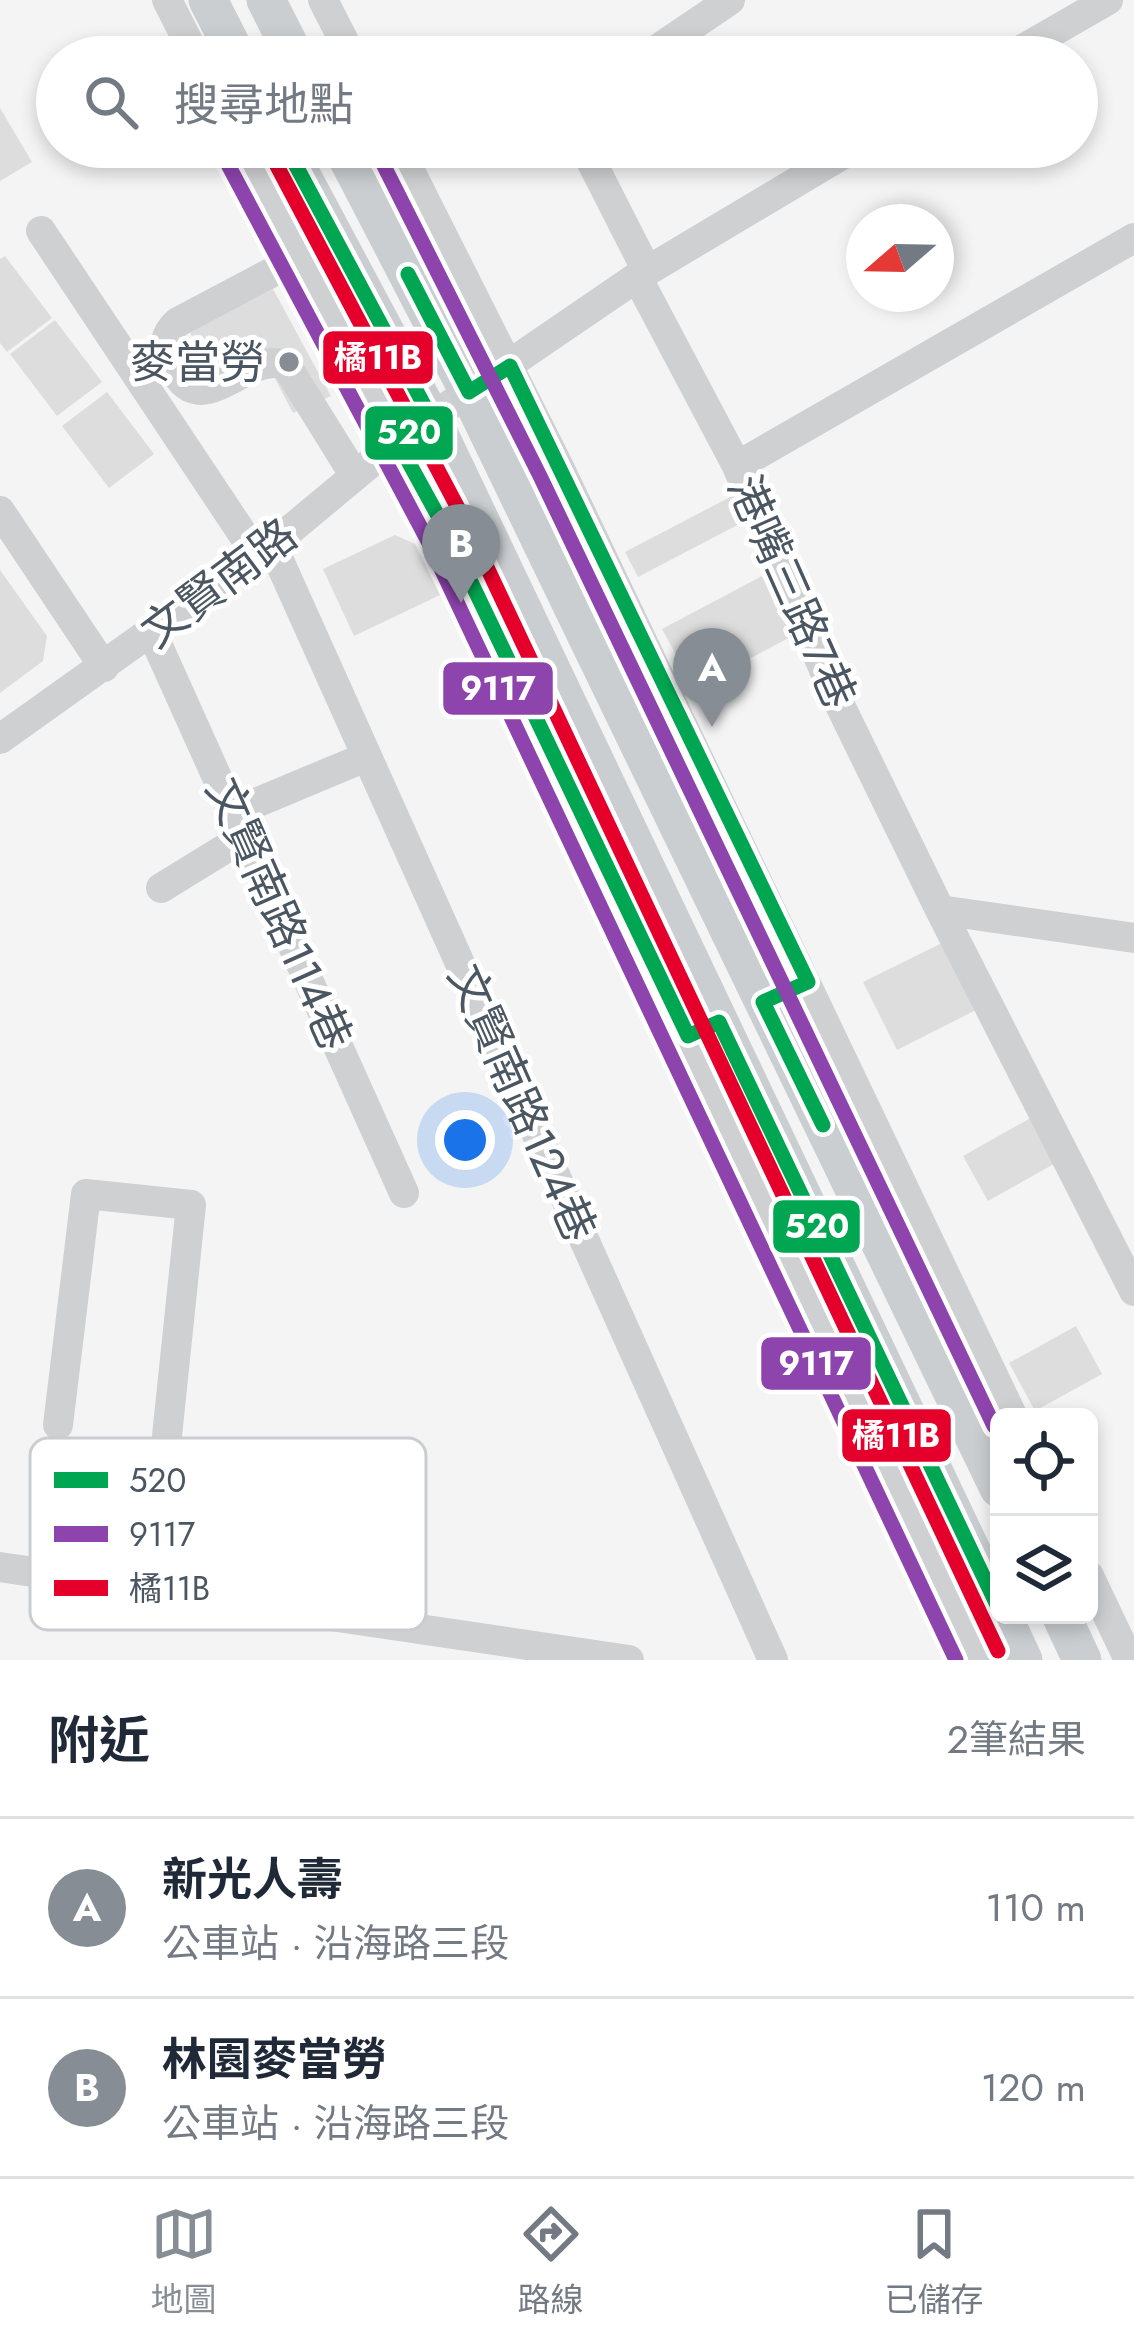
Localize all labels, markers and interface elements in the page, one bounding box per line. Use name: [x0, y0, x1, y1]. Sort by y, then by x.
search box: [36, 36, 1098, 168]
icon: search: [78, 69, 144, 135]
text: 搜尋地點: [174, 72, 354, 137]
north arrow: [846, 204, 954, 312]
line badge: 橘11B: [321, 329, 435, 386]
place label: 麥當勞: [130, 330, 265, 395]
text: 橘11B: [334, 334, 422, 381]
marker: 麥當勞: [276, 349, 302, 375]
line badge: 520: [363, 404, 455, 462]
text: 520: [377, 409, 441, 456]
street label: 港嘴三路7巷: [712, 465, 872, 719]
street label: 文賢南路: [128, 503, 310, 663]
pin: B: [422, 504, 500, 603]
pin: A: [673, 628, 751, 727]
line badge: 9117: [441, 660, 555, 717]
text: 9117: [460, 665, 536, 712]
street label: 文賢南路114巷: [190, 768, 368, 1060]
street label: 文賢南路124巷: [432, 954, 612, 1252]
your location: [435, 1110, 495, 1170]
line badge: 520: [771, 1198, 862, 1255]
text: 520: [785, 1203, 849, 1250]
line badge: 9117: [759, 1335, 873, 1392]
text: 9117: [778, 1340, 854, 1387]
line badge: 橘11B: [840, 1407, 953, 1464]
map controls: [990, 1408, 1098, 1624]
button: locate: [990, 1408, 1098, 1516]
text: 橘11B: [852, 1412, 940, 1459]
legend: [30, 1438, 426, 1630]
text: 520: [129, 1457, 186, 1504]
text: 9117: [129, 1511, 196, 1558]
button: layers: [990, 1516, 1098, 1624]
text: 橘11B: [129, 1565, 210, 1612]
text: 附近: [48, 1703, 150, 1777]
text: 2筆結果: [947, 1711, 1086, 1768]
text: 新光人壽: [162, 1847, 342, 1912]
text: A: [73, 1879, 101, 1936]
text: 110 m: [985, 1879, 1086, 1936]
text: 公車站 · 沿海路三段: [162, 1915, 509, 1972]
text: 林園麥當勞: [162, 2027, 387, 2092]
text: B: [74, 2059, 100, 2116]
text: 120 m: [981, 2059, 1086, 2116]
text: 公車站 · 沿海路三段: [162, 2095, 509, 2152]
tab: 地圖: [151, 2201, 217, 2323]
tab: 路線: [518, 2201, 584, 2323]
tab: 已儲存: [885, 2201, 984, 2323]

